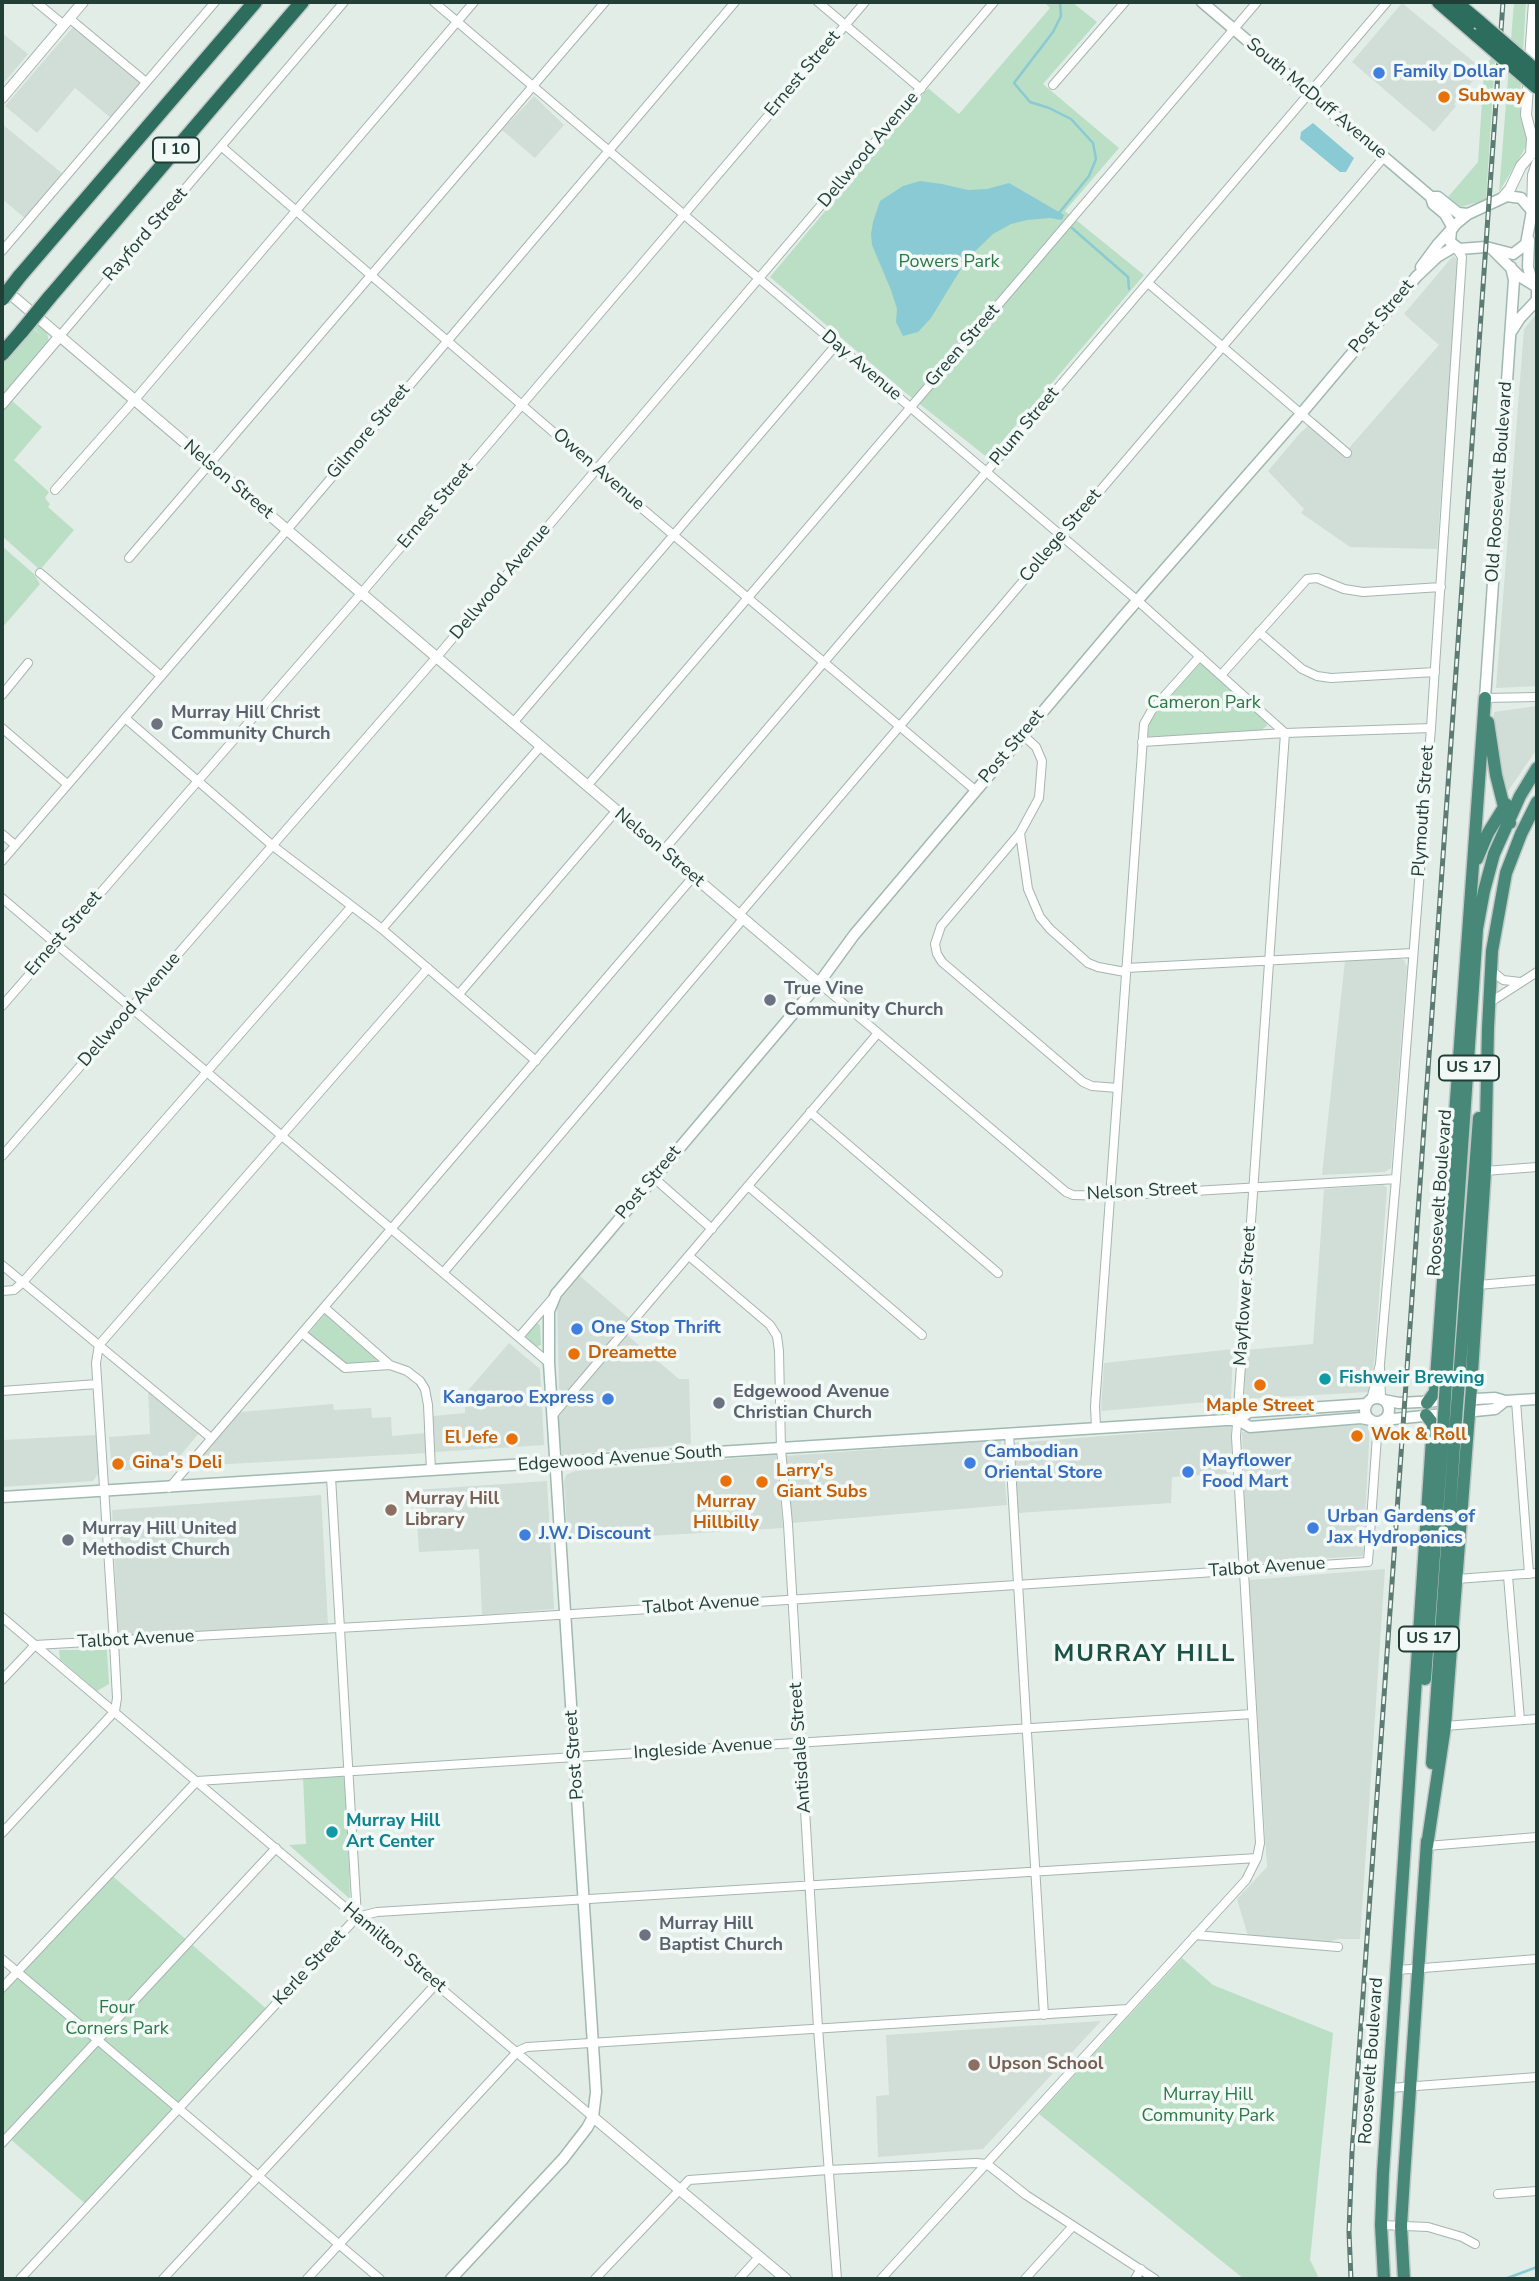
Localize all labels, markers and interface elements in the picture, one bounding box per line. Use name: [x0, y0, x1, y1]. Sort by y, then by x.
street label: Ernest Street: [761, 27, 845, 121]
street label: South McDuff Avenue: [1241, 34, 1391, 164]
place label: Family Dollar: [1393, 62, 1505, 84]
marker: Family Dollar: [1371, 65, 1387, 81]
place label: Subway: [1458, 86, 1525, 108]
street label: Dellwood Avenue: [814, 88, 924, 212]
marker: Subway: [1436, 89, 1452, 105]
road number: I 10: [153, 138, 199, 162]
street label: Rayford Street: [99, 184, 193, 286]
park label: Powers Park: [898, 252, 1000, 274]
street label: Post Street: [1345, 276, 1419, 358]
street label: Green Street: [921, 300, 1005, 392]
street label: Day Avenue: [817, 326, 905, 406]
street label: Gilmore Street: [323, 380, 415, 484]
street label: Old Roosevelt Boulevard: [1482, 381, 1518, 583]
street label: Plum Street: [986, 383, 1064, 471]
street label: Owen Avenue: [548, 424, 648, 516]
street label: Nelson Street: [179, 436, 277, 524]
street label: Ernest Street: [394, 459, 478, 553]
street label: College Street: [1016, 485, 1106, 587]
street label: Dellwood Avenue: [446, 520, 556, 644]
park label: Cameron Park: [1147, 693, 1261, 715]
place label: Murray Hill Christ Community Church: [171, 703, 331, 746]
street label: Post Street: [975, 706, 1049, 788]
marker: Murray Hill Christ Community Church: [149, 716, 165, 732]
street label: Plymouth Street: [1409, 745, 1439, 877]
street label: Nelson Street: [610, 804, 708, 892]
street label: Ernest Street: [21, 887, 107, 981]
street label: Dellwood Avenue: [74, 948, 186, 1072]
place label: True Vine Community Church: [784, 979, 944, 1021]
marker: True Vine Community Church: [762, 992, 778, 1008]
road number: US 17: [1439, 1056, 1499, 1080]
street label: Roosevelt Boulevard: [1424, 1109, 1458, 1277]
street label: Post Street: [612, 1142, 686, 1224]
street label: Nelson Street: [1086, 1178, 1198, 1206]
street label: Mayflower Street: [1230, 1225, 1262, 1367]
place label: One Stop Thrift: [591, 1318, 721, 1340]
marker: One Stop Thrift: [569, 1321, 585, 1337]
place label: Dreamette: [588, 1343, 677, 1365]
marker: Dreamette: [566, 1346, 582, 1362]
place label: Fishweir Brewing: [1339, 1368, 1485, 1390]
marker: Fishweir Brewing: [1317, 1371, 1333, 1387]
marker: Maple Street: [1252, 1377, 1268, 1393]
place label: Edgewood Avenue Christian Church: [733, 1382, 889, 1424]
place label: Kangaroo Express: [443, 1388, 594, 1410]
marker: Kangaroo Express: [600, 1391, 616, 1407]
marker: Edgewood Avenue Christian Church: [711, 1395, 727, 1411]
place label: Maple Street: [1206, 1396, 1314, 1418]
place label: Wok & Roll: [1371, 1425, 1467, 1447]
place label: El Jefe: [444, 1428, 498, 1450]
marker: Wok & Roll: [1349, 1428, 1365, 1444]
marker: El Jefe: [504, 1431, 520, 1447]
street label: Edgewood Avenue South: [517, 1441, 723, 1477]
place label: Cambodian Oriental Store: [984, 1442, 1103, 1484]
place label: Mayflower Food Mart: [1202, 1451, 1291, 1494]
place label: Gina's Deli: [132, 1453, 222, 1475]
marker: Cambodian Oriental Store: [962, 1455, 978, 1471]
marker: Gina's Deli: [110, 1456, 126, 1472]
place label: Larry's Giant Subs: [776, 1461, 867, 1504]
marker: Mayflower Food Mart: [1180, 1464, 1196, 1480]
marker: Murray Hillbilly: [718, 1473, 734, 1489]
marker: Larry's Giant Subs: [754, 1474, 770, 1490]
place label: Murray Hill Library: [405, 1489, 499, 1532]
place label: Murray Hillbilly: [693, 1492, 759, 1534]
marker: Murray Hill Library: [383, 1502, 399, 1518]
place label: Urban Gardens of Jax Hydroponics: [1327, 1507, 1475, 1550]
place label: Murray Hill United Methodist Church: [82, 1519, 237, 1562]
marker: Urban Gardens of Jax Hydroponics: [1305, 1520, 1321, 1536]
place label: J.W. Discount: [539, 1524, 651, 1546]
marker: J.W. Discount: [517, 1527, 533, 1543]
marker: Murray Hill United Methodist Church: [60, 1532, 76, 1548]
street label: Talbot Avenue: [1208, 1553, 1326, 1583]
street label: Talbot Avenue: [642, 1590, 760, 1620]
street label: Talbot Avenue: [77, 1626, 195, 1654]
road number: US 17: [1399, 1626, 1459, 1652]
district label: MURRAY HILL: [1055, 1641, 1235, 1669]
street label: Antisdale Street: [786, 1682, 816, 1814]
street label: Post Street: [561, 1710, 589, 1800]
street label: Ingleside Avenue: [633, 1733, 773, 1765]
place label: Murray Hill Art Center: [346, 1811, 440, 1854]
marker: Murray Hill Art Center: [324, 1824, 340, 1840]
street label: Hamilton Street: [338, 1899, 450, 1997]
place label: Murray Hill Baptist Church: [659, 1914, 783, 1956]
street label: Kerle Street: [269, 1926, 351, 2010]
marker: Murray Hill Baptist Church: [637, 1927, 653, 1943]
street label: Roosevelt Boulevard: [1355, 1977, 1389, 2145]
park label: Four Corners Park: [65, 1998, 169, 2040]
place label: Upson School: [988, 2054, 1103, 2076]
marker: Upson School: [966, 2057, 982, 2073]
park label: Murray Hill Community Park: [1141, 2085, 1275, 2128]

